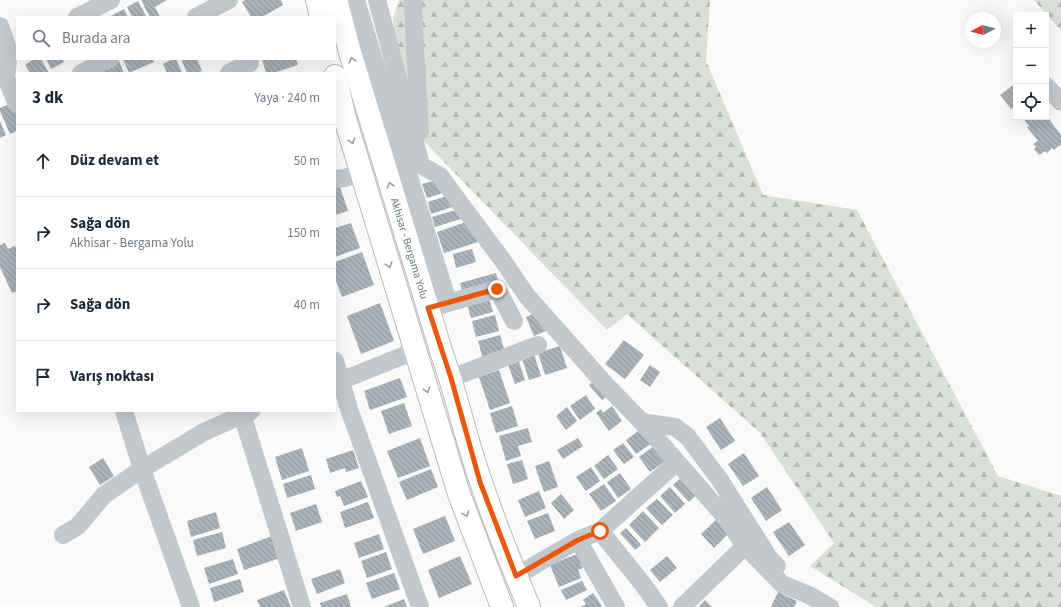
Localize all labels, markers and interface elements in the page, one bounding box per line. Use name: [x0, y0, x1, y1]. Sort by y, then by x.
north arrow: [965, 12, 1001, 48]
map controls: [1013, 12, 1049, 120]
button: +: [1013, 12, 1049, 48]
search box: [16, 16, 336, 60]
icon: search: [30, 27, 52, 49]
text: Burada ara: [62, 28, 130, 49]
button: −: [1013, 48, 1049, 84]
one-way arrow: [348, 57, 357, 64]
button: locate: [1013, 84, 1049, 120]
text: 3 dk: [32, 86, 63, 110]
text: Yaya · 240 m: [255, 89, 320, 107]
one-way arrow: [347, 137, 355, 144]
icon: ahead: [32, 150, 54, 172]
text: Düz devam et: [70, 150, 159, 171]
text: 50 m: [294, 152, 320, 170]
one-way arrow: [386, 181, 395, 188]
street label: Akhisar - Bergama Yolu: [387, 196, 432, 301]
text: Sağa dön: [70, 213, 130, 234]
icon: right: [32, 222, 54, 244]
text: 150 m: [287, 224, 320, 242]
text: Akhisar - Bergama Yolu: [70, 234, 194, 252]
one-way arrow: [384, 262, 393, 269]
route end: [488, 280, 506, 298]
icon: right: [32, 294, 54, 316]
text: Sağa dön: [70, 294, 130, 315]
text: 40 m: [294, 296, 320, 314]
icon: arrive: [32, 366, 54, 388]
text: Varış noktası: [70, 366, 154, 387]
one-way arrow: [422, 386, 431, 393]
one-way arrow: [461, 510, 469, 517]
route start: [591, 522, 609, 540]

